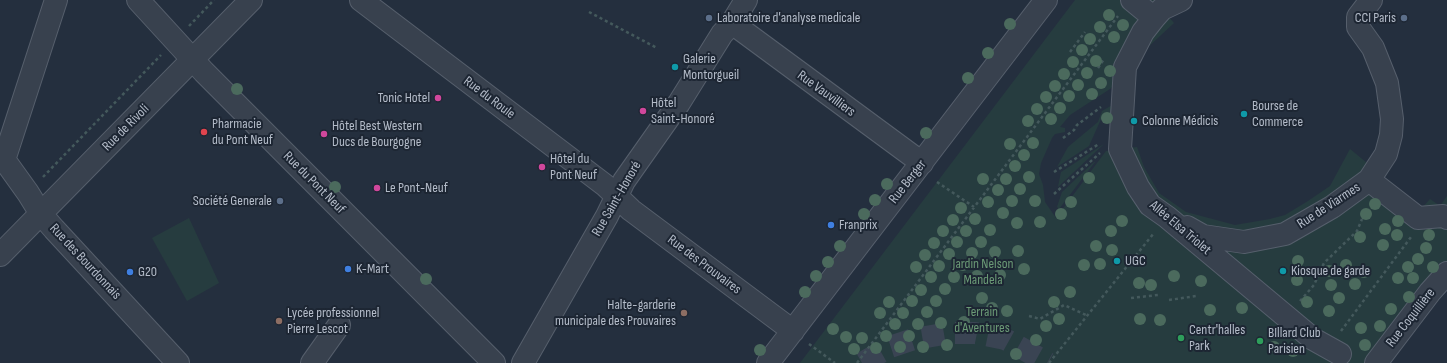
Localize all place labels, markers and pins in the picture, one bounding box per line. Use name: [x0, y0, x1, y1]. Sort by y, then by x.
place label: Laboratoire d'analyse medicale: [717, 10, 860, 26]
place label: CCI Paris: [1355, 10, 1396, 26]
marker: Laboratoire d'analyse medicale: [704, 13, 714, 23]
marker: CCI Paris: [1399, 13, 1409, 23]
place label: Galerie Montorgueil: [683, 51, 739, 84]
marker: Galerie Montorgueil: [670, 62, 680, 72]
place label: Tonic Hotel: [378, 90, 430, 106]
marker: Tonic Hotel: [433, 93, 443, 103]
place label: Hôtel Saint-Honoré: [651, 95, 715, 128]
place label: Bourse de Commerce: [1252, 98, 1303, 130]
marker: Hôtel Saint-Honoré: [638, 106, 648, 116]
marker: Bourse de Commerce: [1239, 109, 1249, 119]
place label: Colonne Médicis: [1142, 113, 1218, 129]
place label: Pharmacie du Pont Neuf: [212, 116, 273, 148]
marker: Colonne Médicis: [1129, 116, 1139, 126]
place label: Hôtel Best Western Ducs de Bourgogne: [332, 118, 422, 150]
marker: Pharmacie du Pont Neuf: [199, 127, 209, 137]
marker: Hôtel Best Western Ducs de Bourgogne: [319, 129, 329, 139]
place label: Hôtel du Pont Neuf: [550, 151, 597, 184]
marker: Hôtel du Pont Neuf: [537, 162, 547, 172]
place label: Le Pont-Neuf: [385, 180, 448, 196]
marker: Le Pont-Neuf: [372, 183, 382, 193]
place label: Société Generale: [193, 193, 272, 209]
marker: Société Generale: [275, 196, 285, 206]
place label: Franprix: [839, 217, 877, 233]
marker: Franprix: [826, 220, 836, 230]
place label: UGC: [1125, 253, 1146, 269]
marker: UGC: [1112, 256, 1122, 266]
place label: K-Mart: [356, 261, 389, 277]
place label: Kiosque de garde: [1291, 263, 1370, 279]
place label: G20: [138, 264, 157, 280]
marker: K-Mart: [343, 264, 353, 274]
marker: Kiosque de garde: [1278, 266, 1288, 276]
marker: G20: [125, 267, 135, 277]
place label: Halte-garderie municipale des Prouvaires: [555, 297, 676, 330]
place label: Lycée professionnel Pierre Lescot: [287, 305, 379, 338]
marker: Halte-garderie municipale des Prouvaires: [679, 308, 689, 318]
marker: Lycée professionnel Pierre Lescot: [274, 316, 284, 326]
place label: Centr'halles Park: [1189, 322, 1245, 354]
place label: BIllard Club Parisien: [1268, 325, 1321, 358]
marker: Centr'halles Park: [1176, 333, 1186, 343]
marker: BIllard Club Parisien: [1255, 336, 1265, 346]

